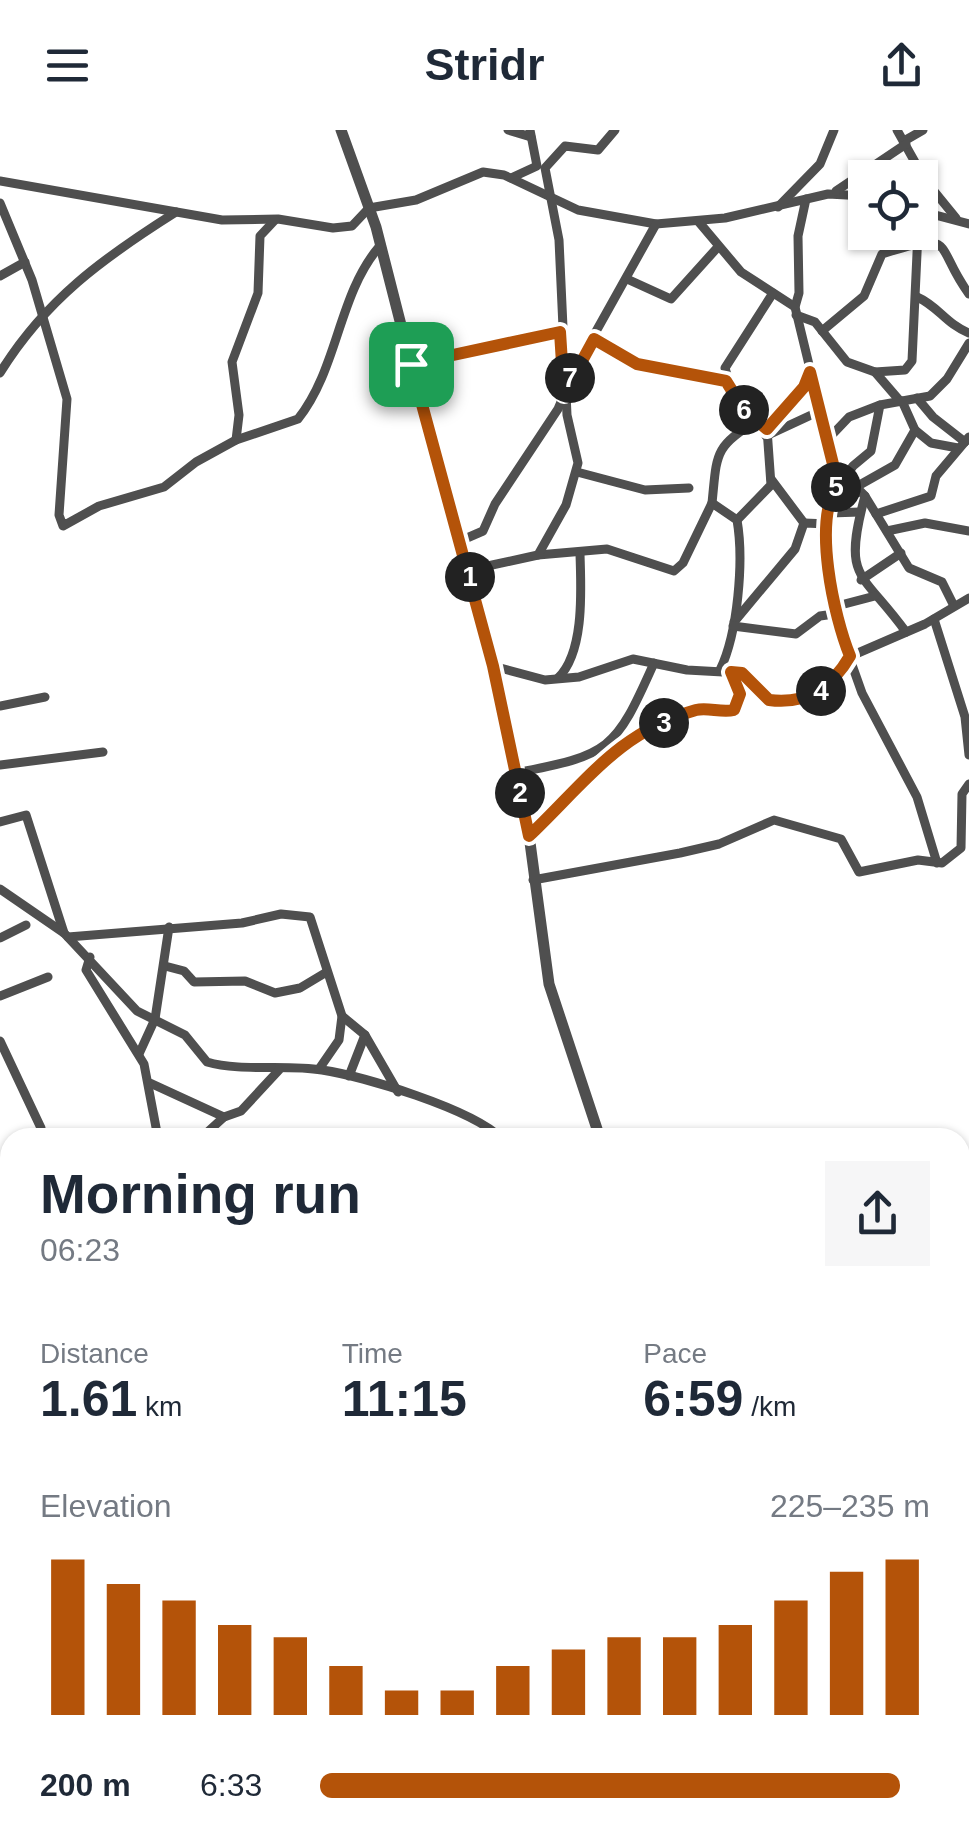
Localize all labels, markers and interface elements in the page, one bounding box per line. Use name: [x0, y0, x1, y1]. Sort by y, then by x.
icon: menu: [40, 38, 95, 93]
icon: share: [874, 38, 929, 93]
text: Stridr: [424, 39, 545, 90]
map controls: [848, 160, 938, 250]
button: locate: [848, 160, 938, 250]
pin: [369, 322, 454, 407]
icon: arrive: [384, 337, 439, 392]
pin: 7: [545, 353, 595, 403]
text: 7: [562, 362, 578, 393]
pin: 6: [719, 385, 769, 435]
text: 6: [736, 394, 752, 425]
pin: 5: [811, 462, 861, 512]
text: 5: [828, 471, 844, 502]
pin: 1: [445, 552, 495, 602]
text: 1: [462, 561, 478, 592]
pin: 4: [796, 666, 846, 716]
text: 4: [813, 675, 829, 706]
pin: 3: [639, 698, 689, 748]
text: 3: [656, 707, 672, 738]
pin: 2: [495, 768, 545, 818]
text: 2: [512, 777, 528, 808]
button: share: [825, 1161, 930, 1266]
text: Morning run: [40, 1163, 361, 1225]
text: 06:23: [40, 1232, 120, 1268]
text: Distance: [40, 1338, 149, 1369]
text: Time: [342, 1338, 403, 1369]
text: Pace: [643, 1338, 707, 1369]
text: 1.61: [40, 1371, 137, 1427]
text: 11:15: [342, 1371, 467, 1427]
text: 6:59: [643, 1371, 743, 1427]
text: km: [137, 1391, 182, 1422]
text: /km: [743, 1391, 796, 1422]
text: Elevation: [40, 1488, 172, 1524]
text: 225–235 m: [770, 1488, 930, 1524]
text: 200 m: [40, 1767, 131, 1803]
text: 6:33: [200, 1767, 262, 1803]

